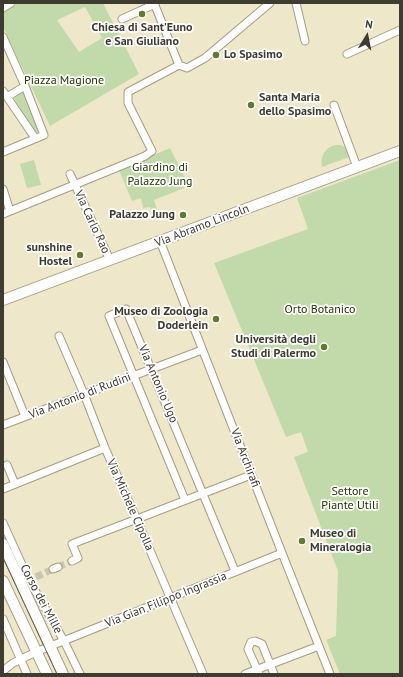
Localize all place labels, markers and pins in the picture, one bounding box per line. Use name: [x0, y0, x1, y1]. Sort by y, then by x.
marker: Chiesa di Sant'Euno e San Giuliano: [137, 9, 147, 19]
place label: Chiesa di Sant'Euno e San Giuliano: [91, 21, 193, 49]
place label: Lo Spasimo: [224, 48, 282, 62]
marker: Lo Spasimo: [211, 50, 221, 60]
place label: Santa Maria dello Spasimo: [259, 91, 331, 119]
marker: Santa Maria dello Spasimo: [246, 100, 256, 110]
place label: Palazzo Jung: [109, 208, 175, 222]
marker: Palazzo Jung: [178, 210, 188, 220]
place label: sunshine Hostel: [26, 241, 72, 269]
marker: sunshine Hostel: [75, 250, 85, 260]
place label: Museo di Zoologia Doderlein: [114, 305, 208, 333]
marker: Museo di Zoologia Doderlein: [211, 314, 221, 324]
place label: Università degli Studi di Palermo: [231, 333, 316, 361]
marker: Università degli Studi di Palermo: [319, 342, 329, 352]
place label: Museo di Mineralogia: [310, 527, 371, 555]
marker: Museo di Mineralogia: [297, 536, 307, 546]

